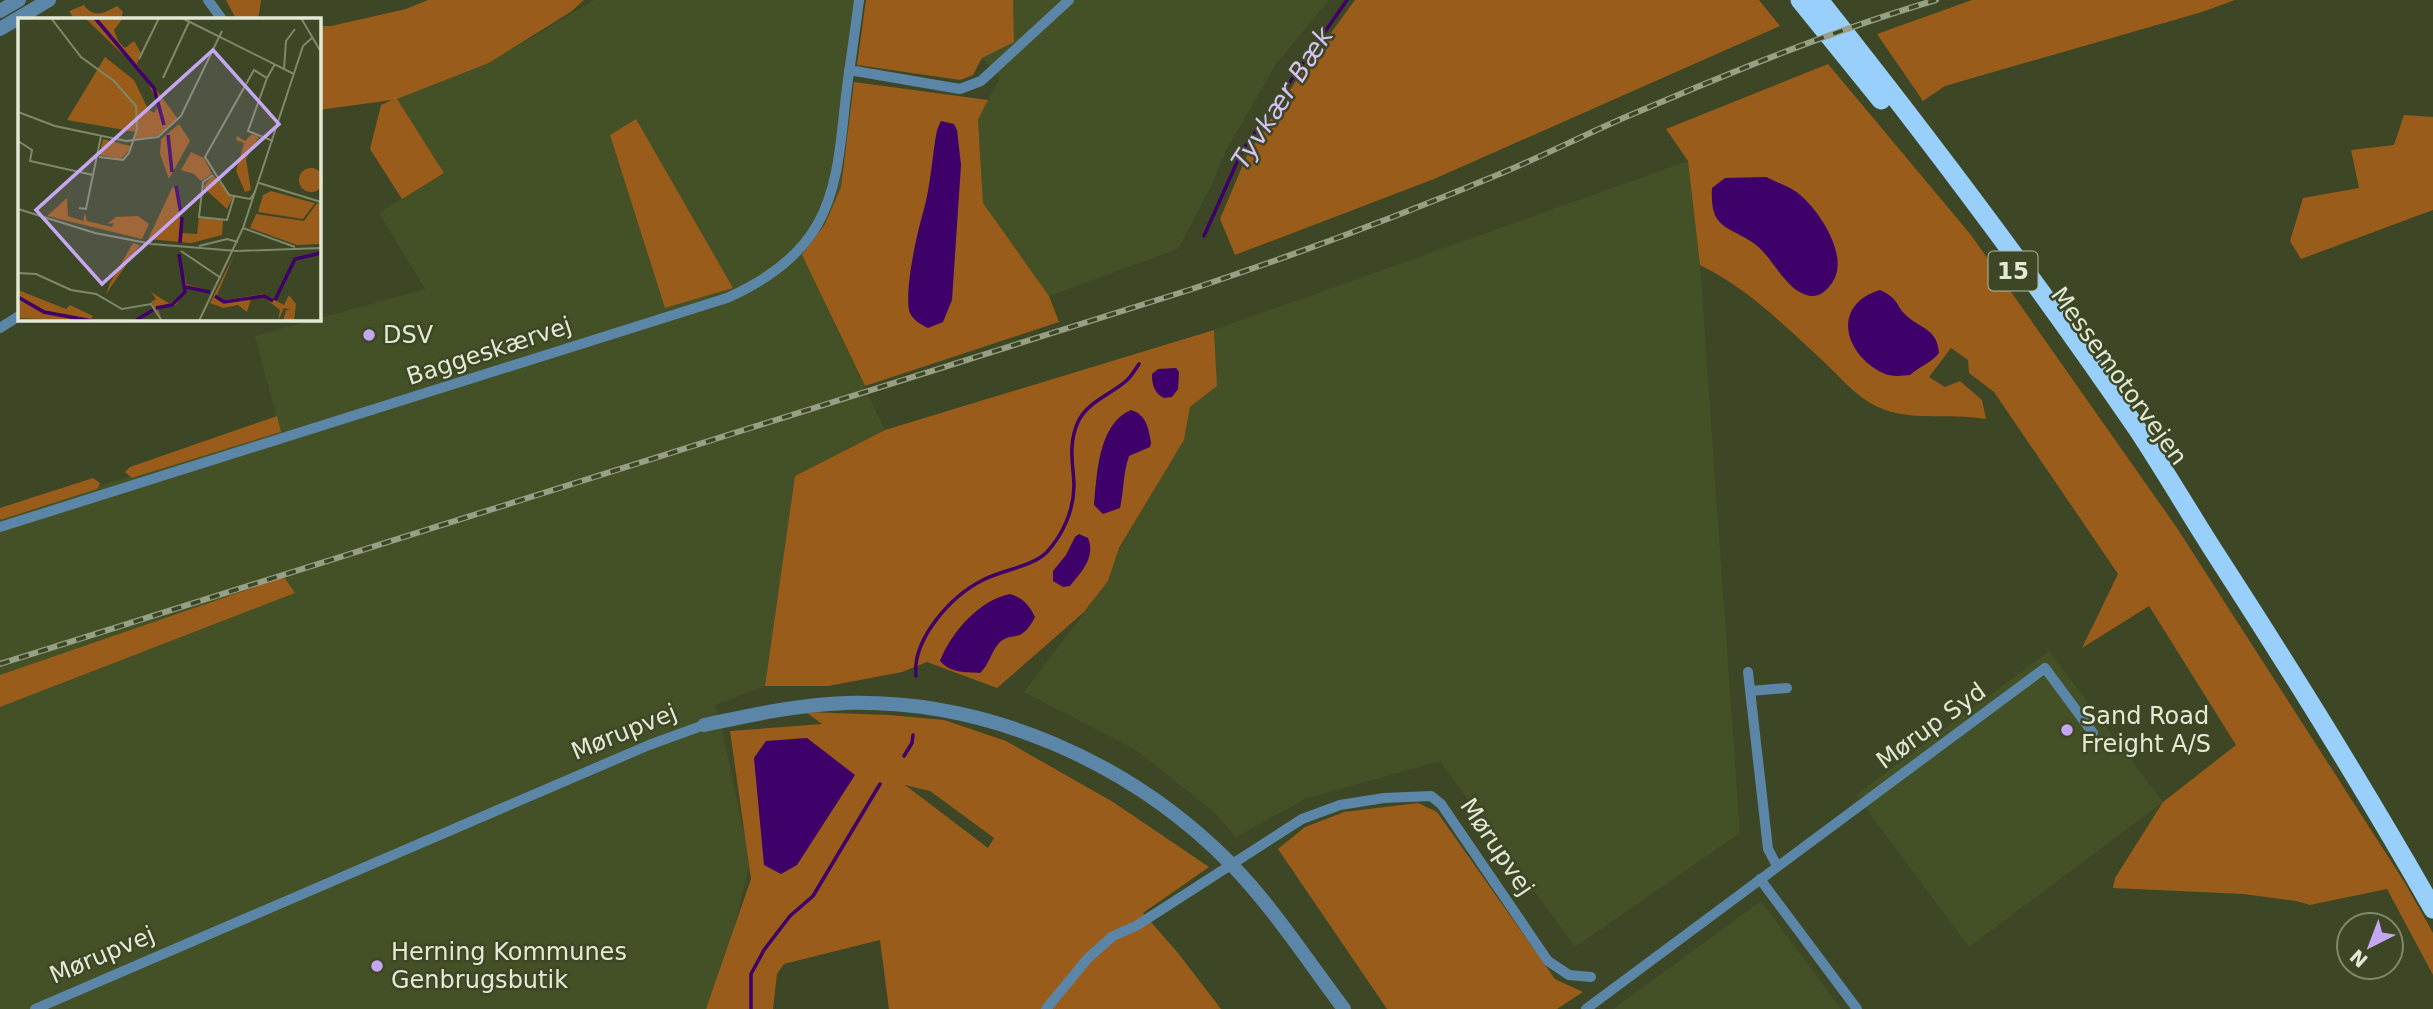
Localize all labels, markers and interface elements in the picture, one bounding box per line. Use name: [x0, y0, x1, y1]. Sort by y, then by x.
inset map: [18, 18, 320, 320]
water label: Tyvkær Bæk: [1225, 21, 1339, 175]
road number: 15: [1988, 252, 2038, 290]
street label: Messemotorvejen: [2045, 282, 2193, 470]
street label: Baggeskærvej: [403, 311, 575, 391]
place label: DSV: [383, 321, 434, 349]
marker: DSV: [361, 327, 377, 343]
street label: Mørup Syd: [1871, 677, 1991, 775]
street label: Mørupvej: [567, 698, 681, 766]
place label: Sand Road Freight A/S: [2081, 702, 2211, 758]
marker: Sand Road Freight A/S: [2059, 722, 2075, 738]
street label: Mørupvej: [1454, 793, 1540, 901]
north arrow: [2335, 911, 2405, 981]
street label: Mørupvej: [45, 920, 159, 990]
place label: Herning Kommunes Genbrugsbutik: [391, 938, 627, 994]
text: N: [2345, 945, 2372, 972]
marker: Herning Kommunes Genbrugsbutik: [369, 958, 385, 974]

